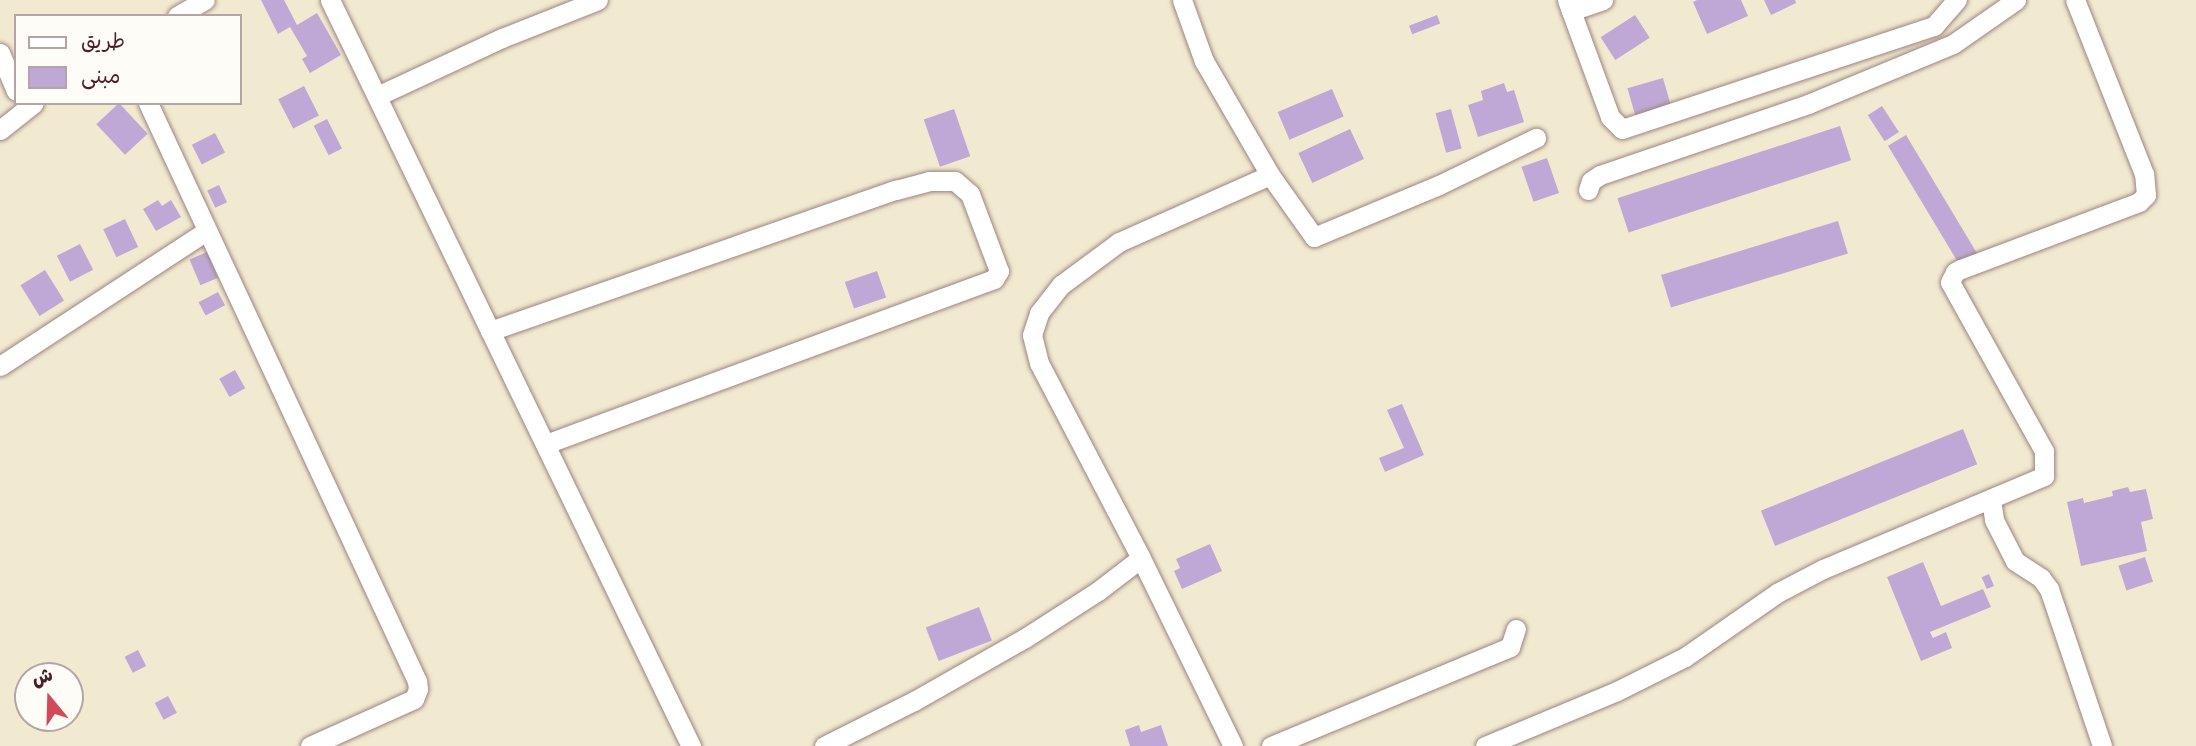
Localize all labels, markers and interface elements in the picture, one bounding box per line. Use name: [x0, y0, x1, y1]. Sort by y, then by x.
legend: [14, 14, 242, 105]
text: طريق: [81, 28, 125, 58]
text: مبنى: [81, 63, 120, 93]
north arrow: [14, 662, 84, 732]
text: ش: [28, 662, 57, 695]

